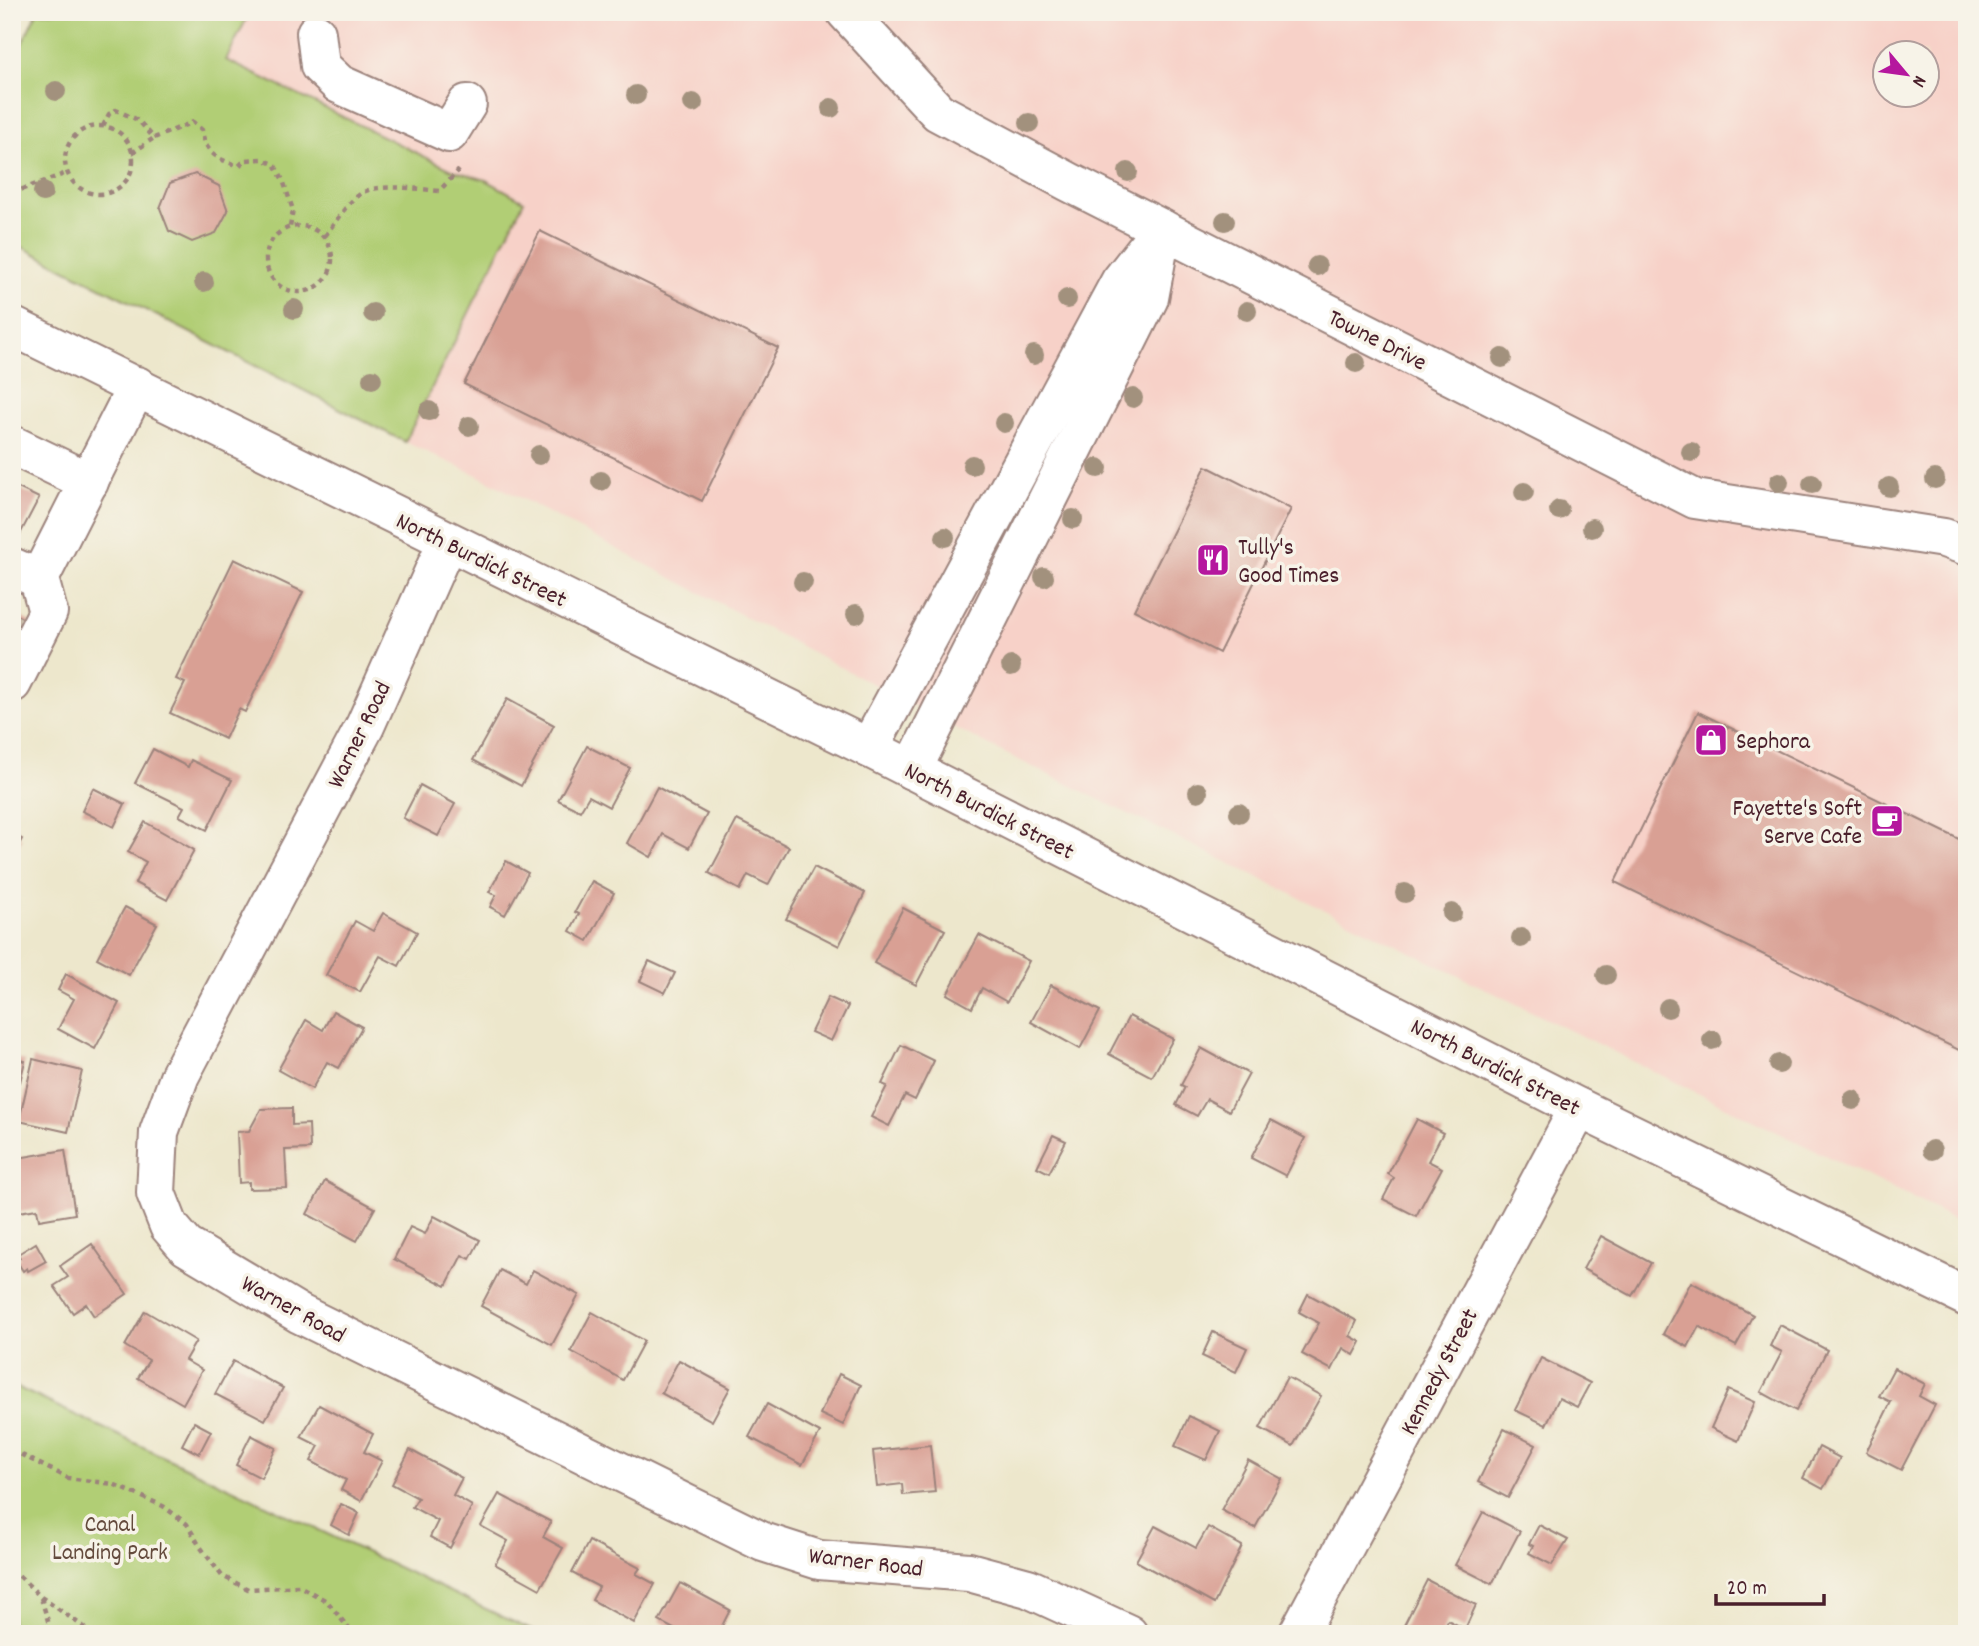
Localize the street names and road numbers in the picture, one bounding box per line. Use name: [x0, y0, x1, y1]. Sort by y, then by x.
street label: Towne Drive: [1321, 302, 1432, 381]
street label: North Burdick Street: [389, 506, 572, 618]
street label: Warner Road: [320, 676, 401, 794]
street label: North Burdick Street: [898, 755, 1080, 870]
street label: North Burdick Street: [1404, 1011, 1586, 1126]
street label: Warner Road: [234, 1268, 351, 1353]
street label: Kennedy Street: [1393, 1303, 1488, 1442]
street label: Warner Road: [807, 1540, 925, 1588]

